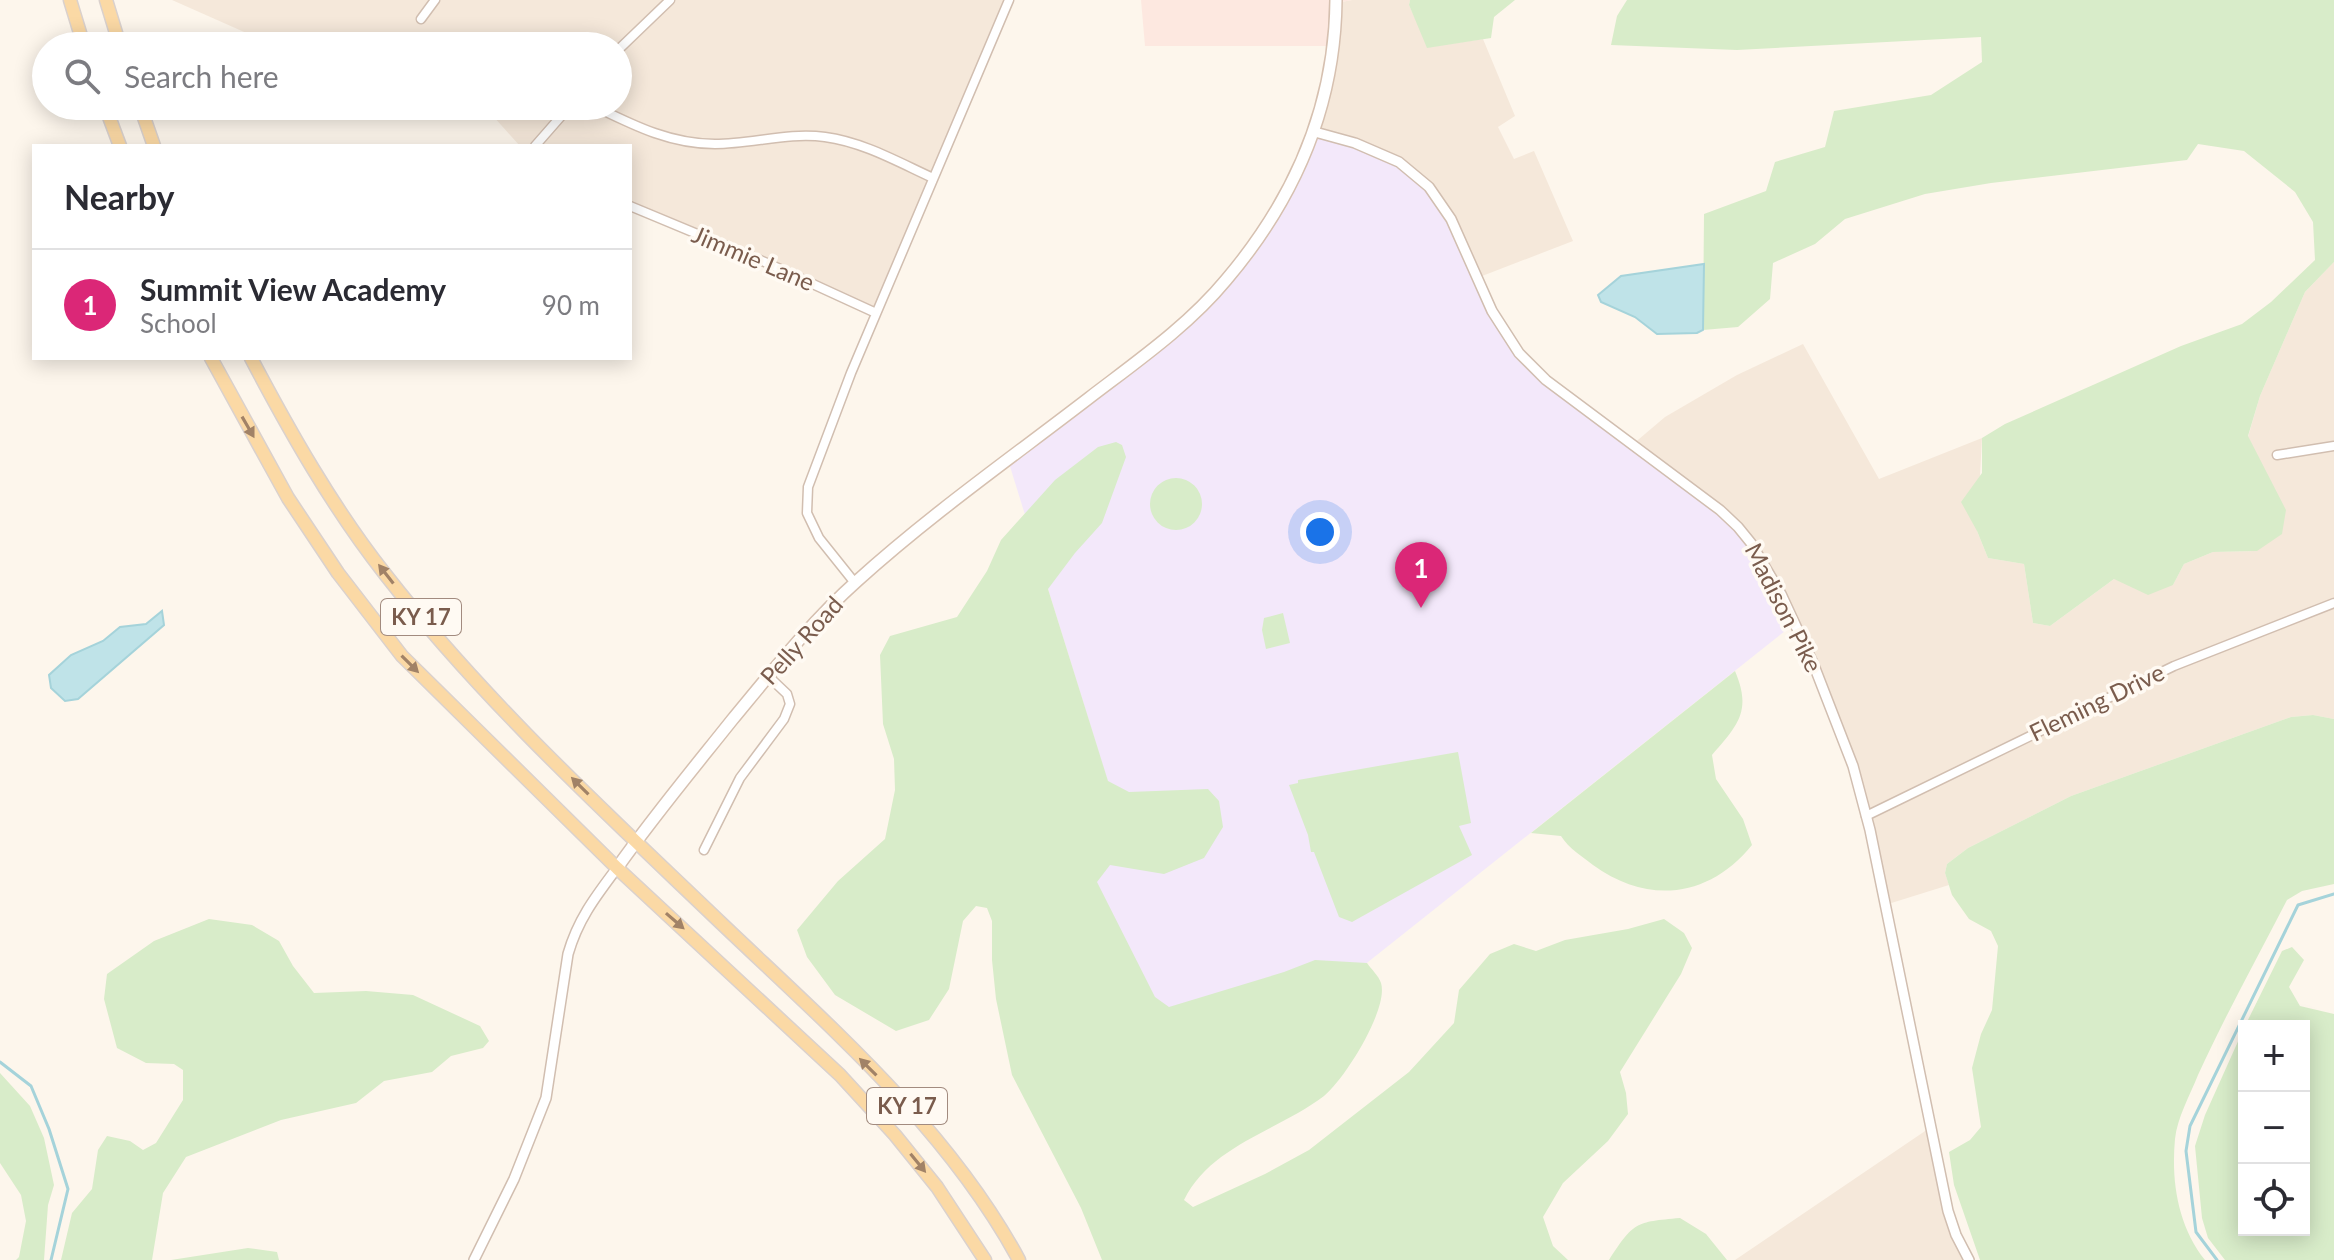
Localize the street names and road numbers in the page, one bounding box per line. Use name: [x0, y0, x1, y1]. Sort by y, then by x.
street label: Jimmie Lane: [688, 219, 819, 296]
street label: Madison Pike: [1739, 538, 1829, 677]
street label: Pelly Road: [754, 590, 848, 690]
road number: KY 17: [381, 599, 461, 635]
street label: Fleming Drive: [2024, 657, 2169, 747]
road number: KY 17: [867, 1088, 947, 1124]

